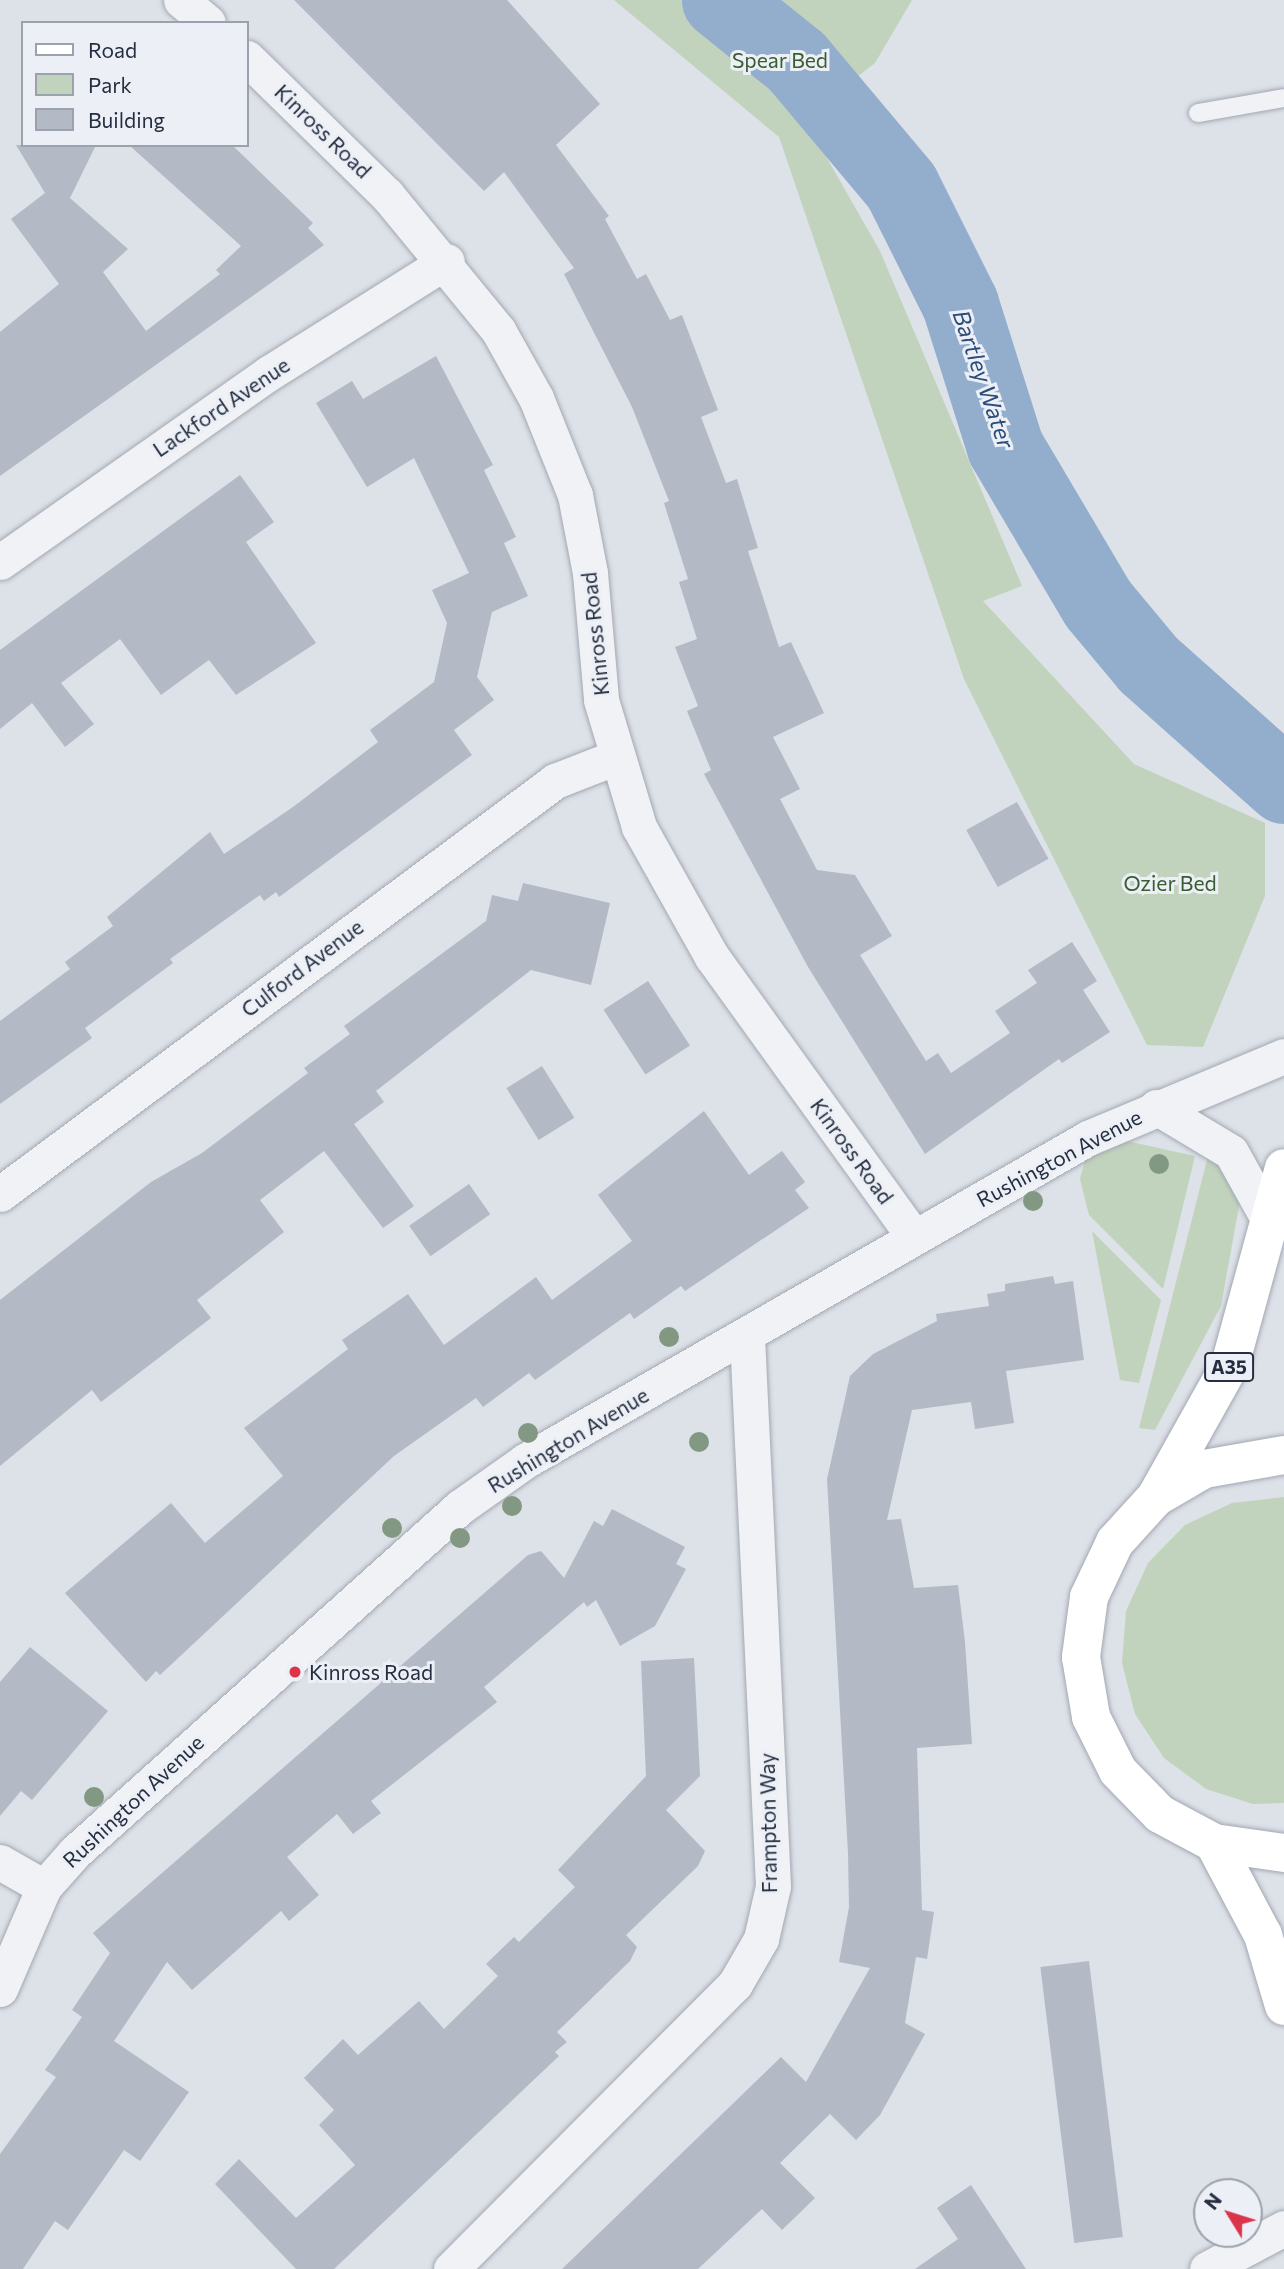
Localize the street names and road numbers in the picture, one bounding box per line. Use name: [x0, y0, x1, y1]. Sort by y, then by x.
street label: Kinross Road: [270, 79, 376, 183]
street label: Lackford Avenue: [148, 352, 294, 462]
street label: Kinross Road: [576, 571, 614, 697]
street label: Culford Avenue: [236, 914, 368, 1022]
street label: Kinross Road: [805, 1093, 899, 1209]
street label: Rushington Avenue: [972, 1104, 1146, 1212]
road number: A35: [1203, 1352, 1255, 1382]
street label: Rushington Avenue: [483, 1382, 653, 1498]
street label: Rushington Avenue: [57, 1729, 209, 1873]
street label: Frampton Way: [754, 1753, 782, 1893]

